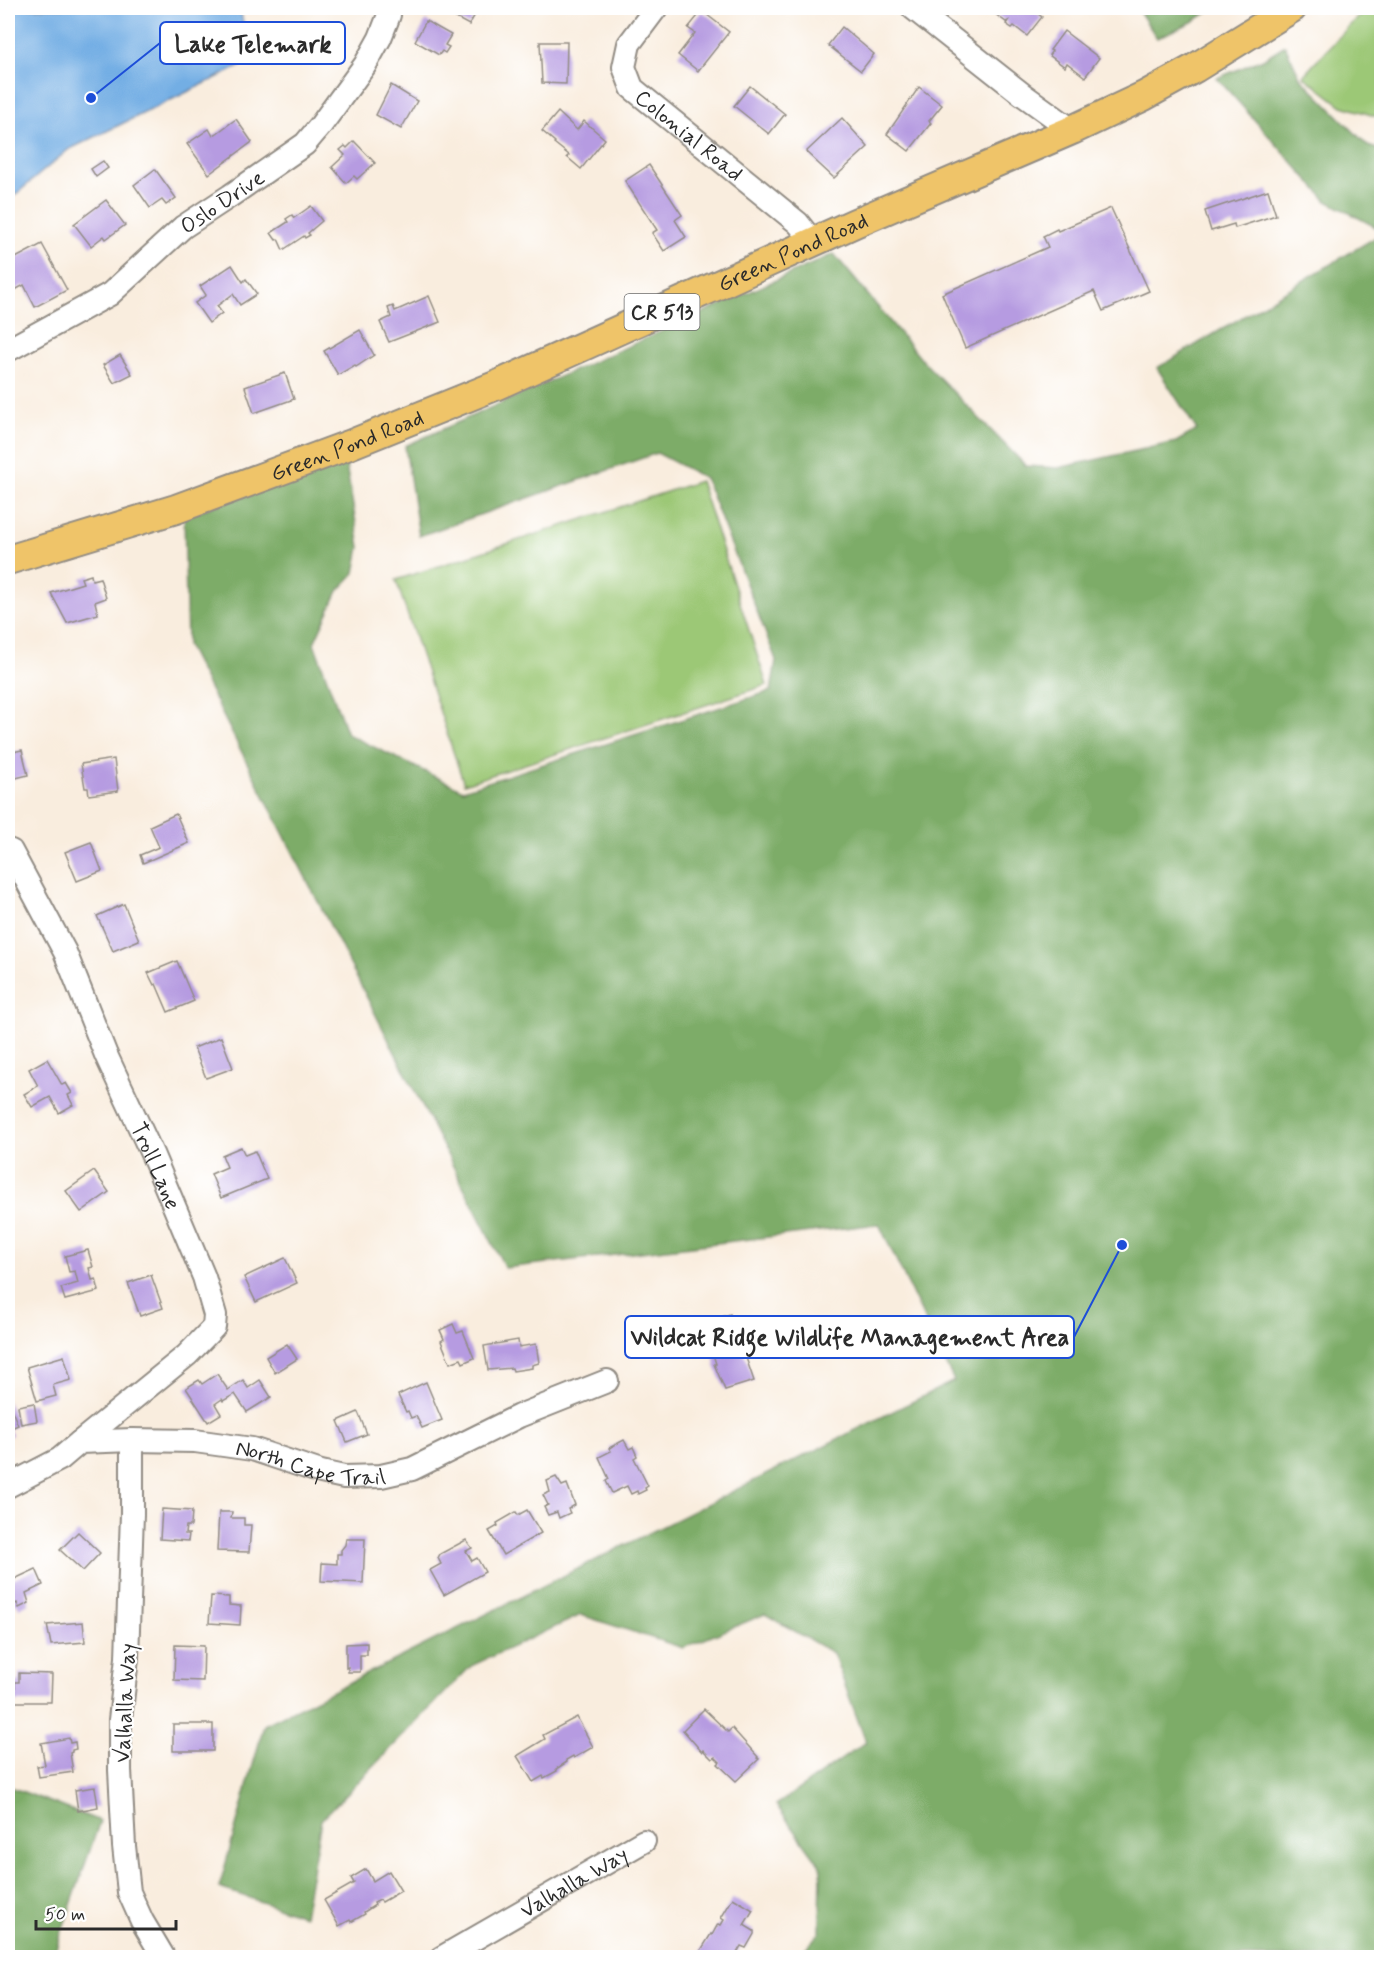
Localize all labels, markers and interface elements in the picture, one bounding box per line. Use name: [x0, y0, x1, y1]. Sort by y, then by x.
callout: Lake Telemark: [160, 22, 345, 64]
text: Lake Telemark: [174, 30, 332, 61]
street label: Colonial Road: [628, 84, 748, 189]
street label: Oslo Drive: [175, 164, 271, 241]
street label: Green Pond Road: [714, 207, 873, 299]
road number: CR 513: [624, 294, 700, 330]
street label: Green Pond Road: [267, 404, 428, 489]
street label: Troll Lane: [123, 1118, 186, 1214]
callout: Wildcat Ridge Wildlife Management Area: [625, 1316, 1074, 1358]
text: Wildcat Ridge Wildlife Management Area: [630, 1323, 1069, 1357]
street label: North Cape Trail: [234, 1435, 388, 1493]
street label: Valhalla Way: [109, 1643, 143, 1764]
street label: Valhalla Way: [516, 1841, 633, 1925]
scale bar: [36, 1893, 176, 1931]
text: 50 m: [45, 1903, 85, 1927]

